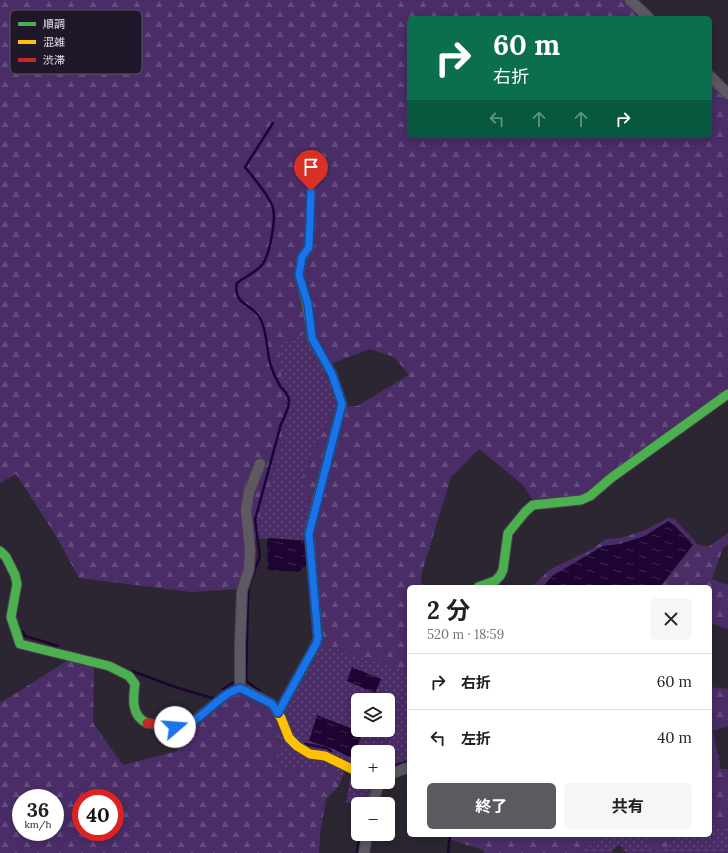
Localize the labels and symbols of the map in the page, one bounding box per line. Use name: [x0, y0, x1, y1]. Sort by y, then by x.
legend: [10, 10, 142, 74]
text: 順調: [43, 17, 65, 31]
text: 混雑: [43, 35, 65, 49]
text: 渋滞: [43, 53, 65, 67]
pin: [294, 150, 328, 191]
position arrow: [154, 706, 196, 748]
speed limit sign: 40: [72, 789, 124, 841]

